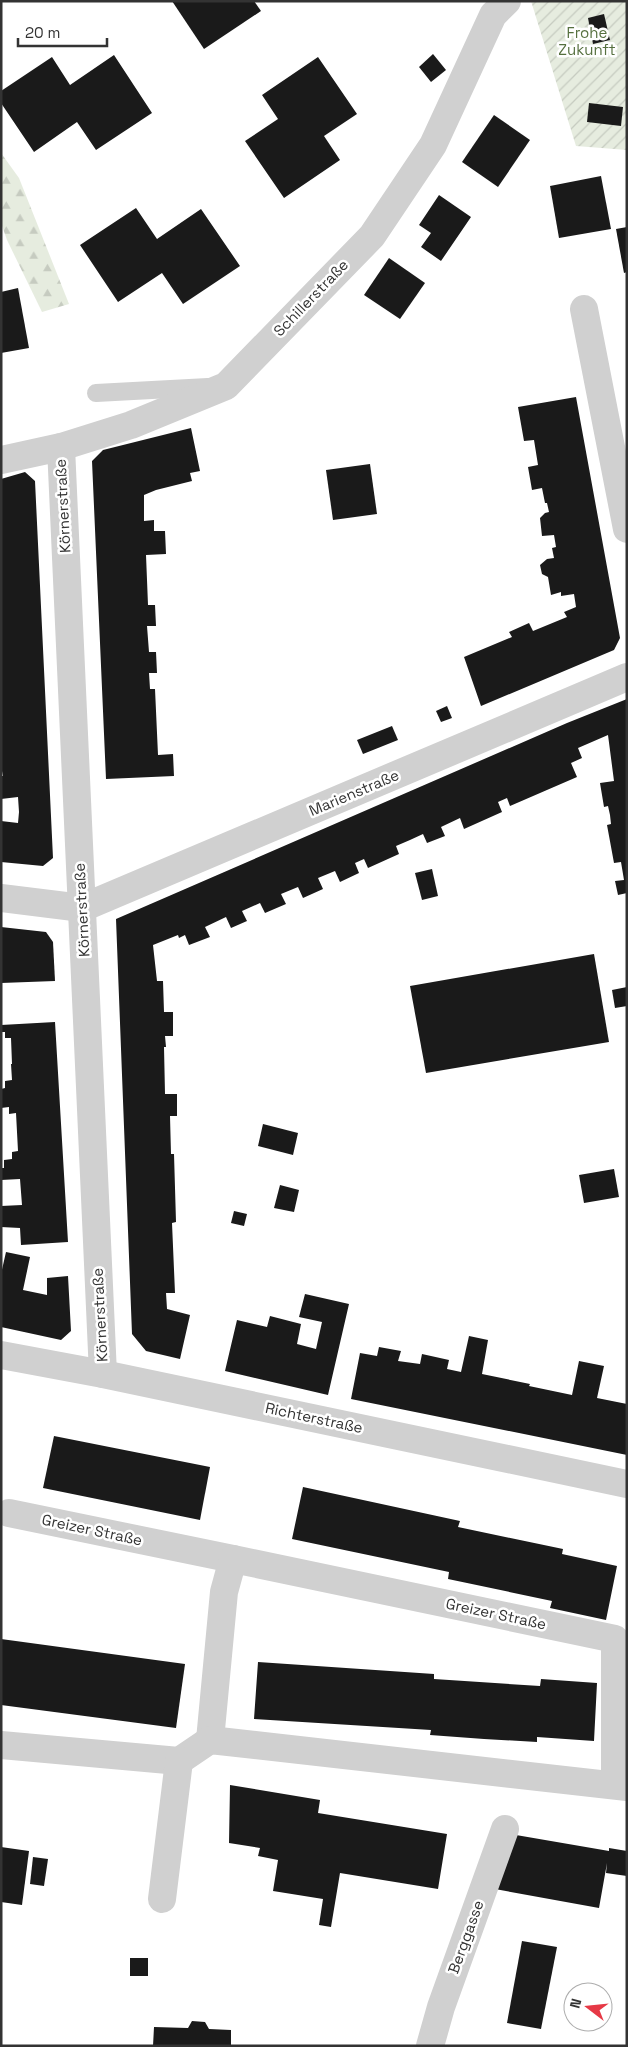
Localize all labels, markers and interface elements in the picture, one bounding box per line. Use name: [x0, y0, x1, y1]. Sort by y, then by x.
scale bar: [18, 15, 106, 47]
text: 20 m: [25, 23, 60, 42]
park label: Frohe Zukunft: [558, 23, 616, 59]
street label: Schillerstraße: [269, 255, 352, 340]
street label: Körnerstraße: [51, 458, 74, 554]
street label: Marienstraße: [306, 765, 402, 820]
street label: Körnerstraße: [70, 862, 93, 958]
street label: Körnerstraße: [88, 1267, 111, 1363]
street label: Richterstraße: [264, 1398, 365, 1437]
street label: Greizer Straße: [40, 1510, 144, 1549]
street label: Greizer Straße: [444, 1594, 548, 1633]
street label: Berggasse: [443, 1897, 488, 1976]
north arrow: [563, 1982, 613, 2032]
text: N: [566, 1996, 585, 2010]

